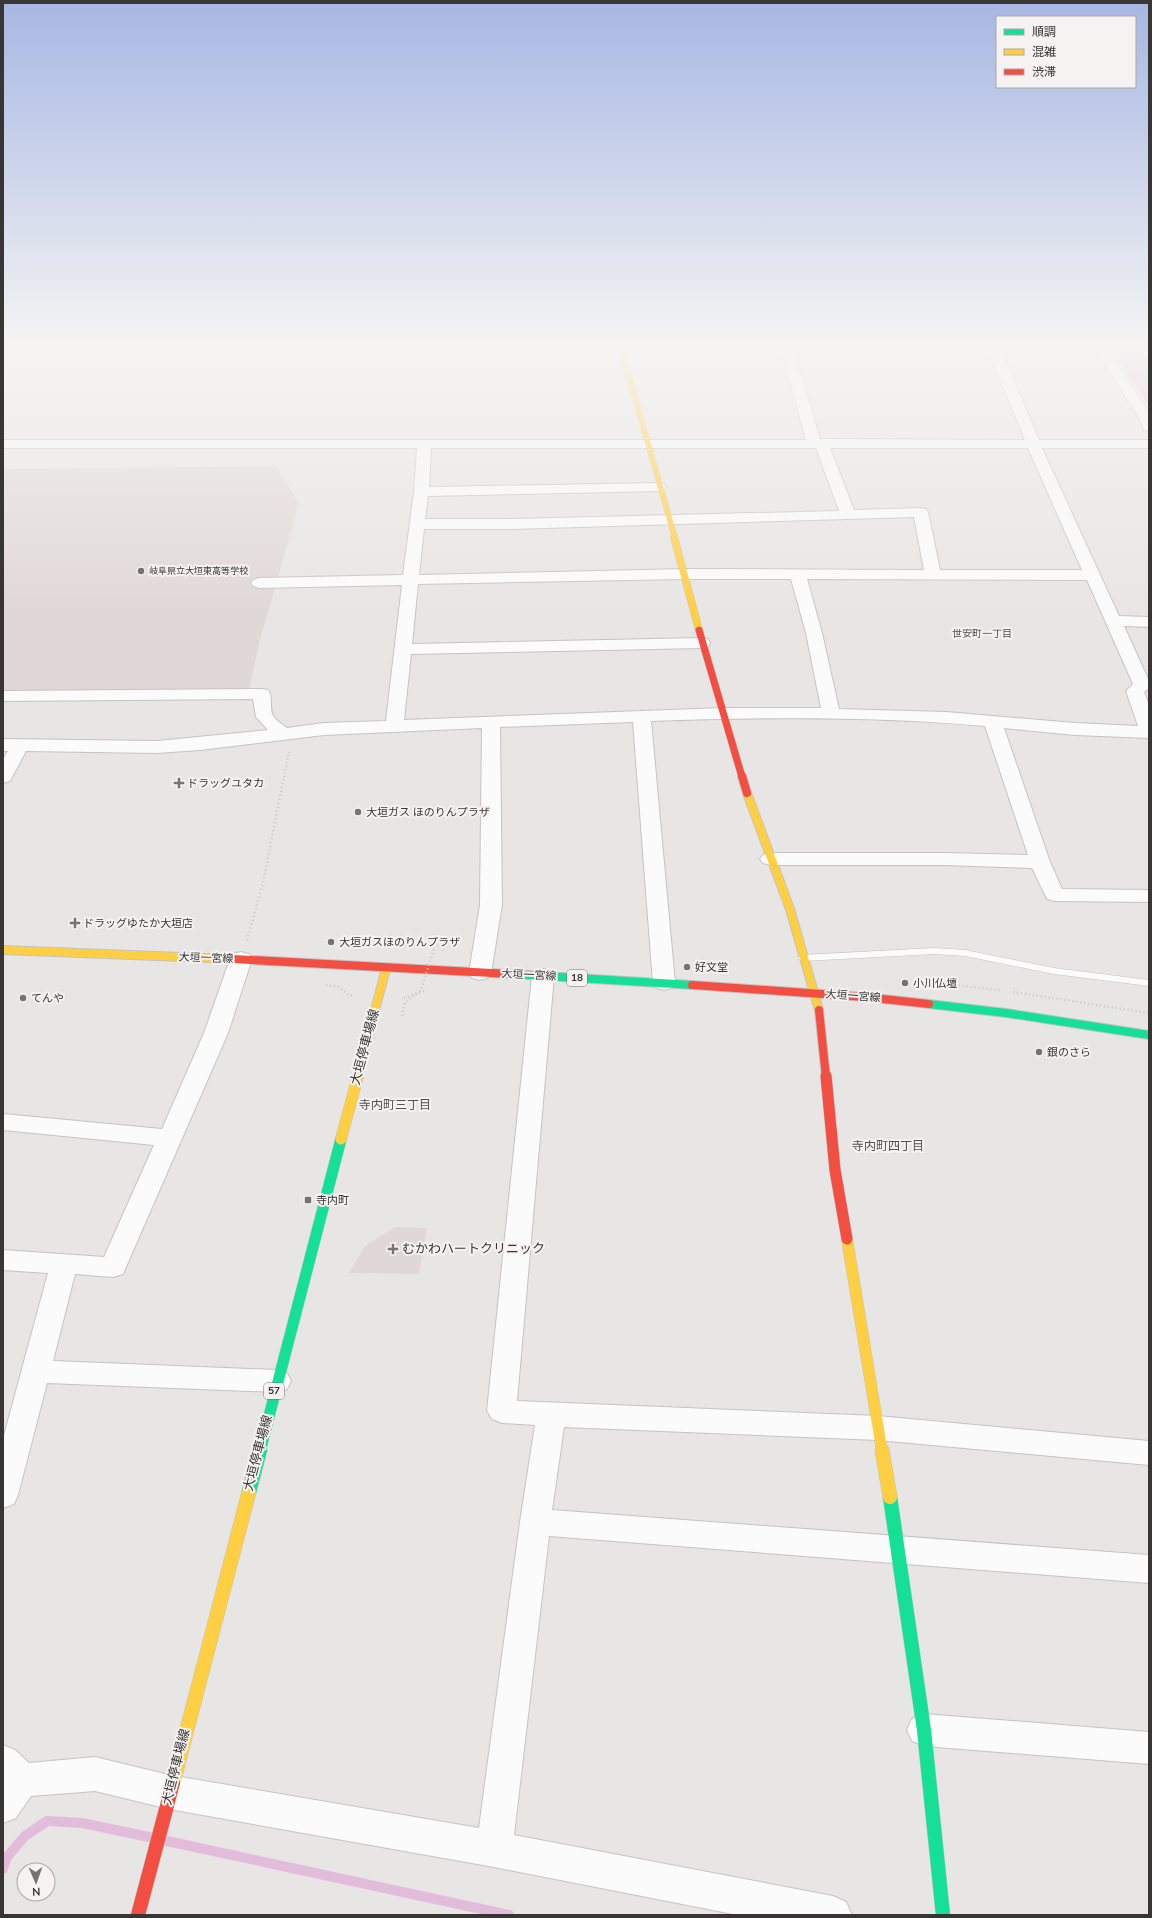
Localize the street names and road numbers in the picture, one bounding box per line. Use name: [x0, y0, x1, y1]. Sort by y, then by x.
street label: 大垣一宮線: [178, 950, 234, 966]
street label: 大垣一宮線: [501, 966, 557, 984]
road number: 18: [567, 970, 587, 986]
street label: 大垣一宮線: [825, 987, 881, 1005]
street label: 大垣停車場線: [346, 1007, 384, 1087]
road number: 57: [264, 1383, 284, 1399]
street label: 大垣停車場線: [239, 1413, 277, 1493]
street label: 大垣停車場線: [158, 1727, 194, 1807]

